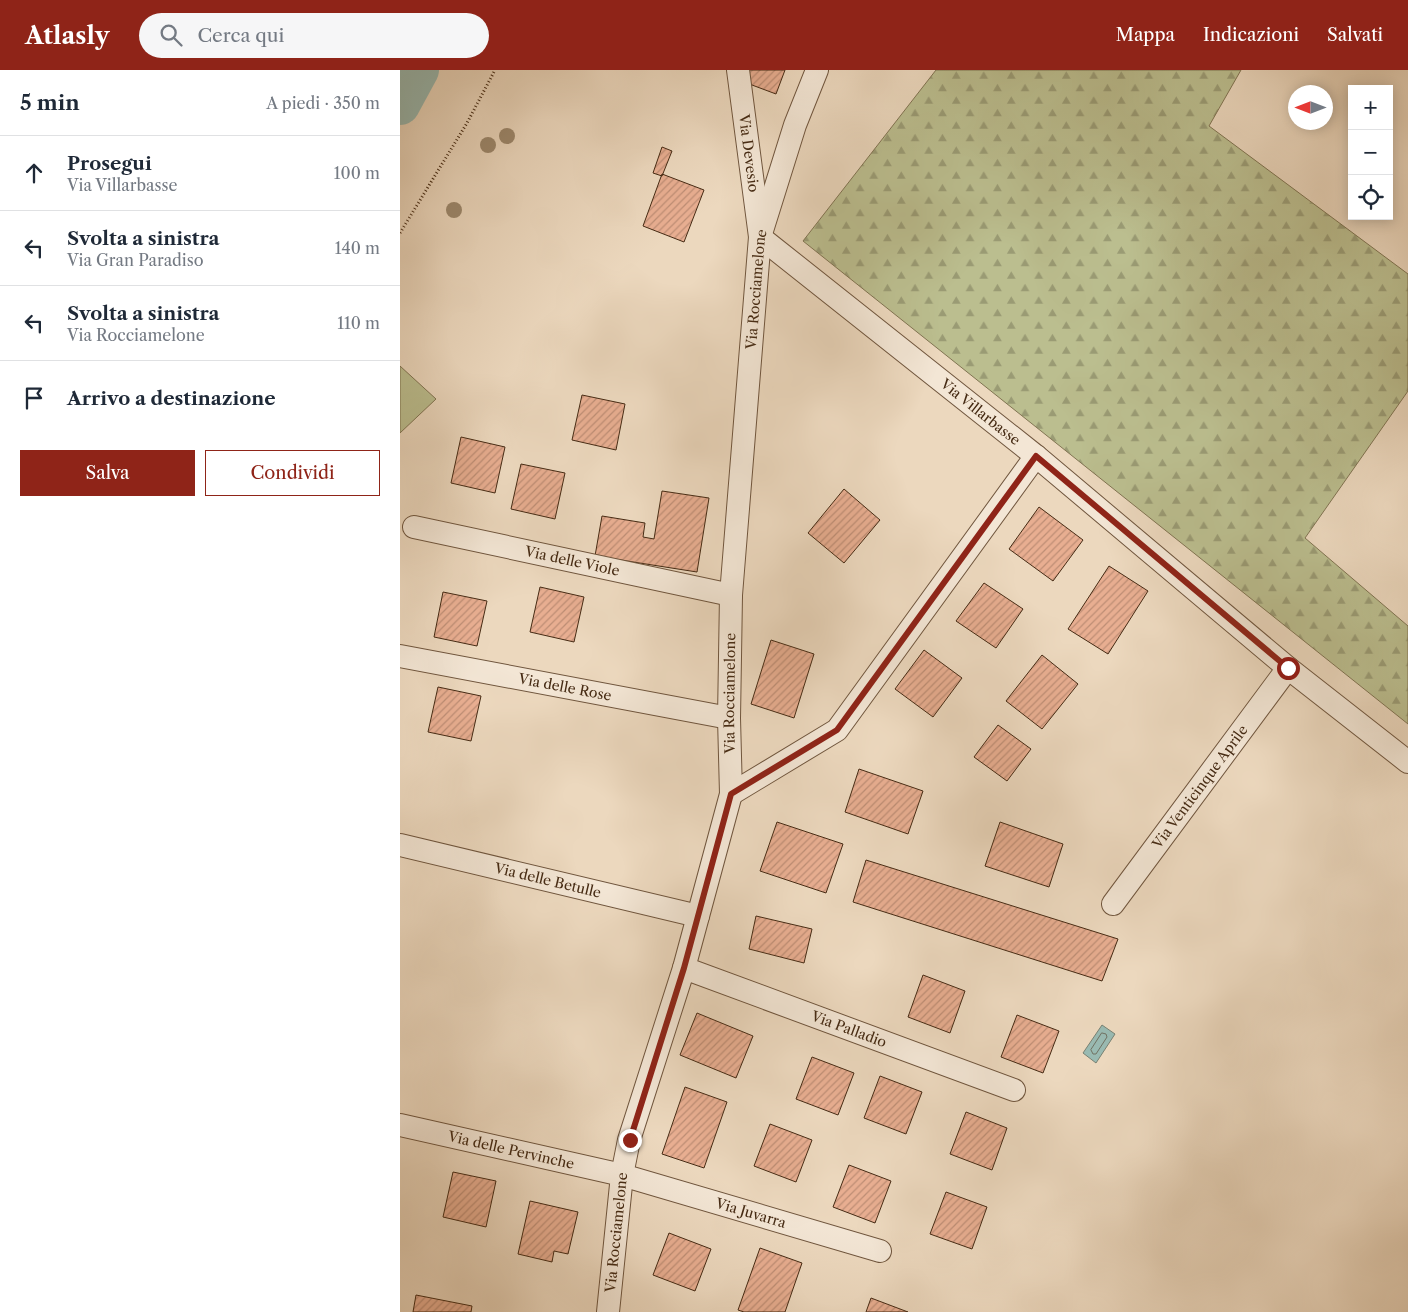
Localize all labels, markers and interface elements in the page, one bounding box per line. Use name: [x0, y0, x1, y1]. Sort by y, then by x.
search box: [139, 13, 489, 58]
text: Atlasly: [25, 21, 109, 50]
icon: search: [157, 21, 185, 49]
text: Cerca qui: [197, 24, 284, 47]
text: Mappa: [1116, 24, 1175, 46]
text: Indicazioni: [1203, 24, 1299, 46]
text: Salvati: [1327, 24, 1383, 46]
north arrow: [1288, 85, 1333, 130]
map controls: [1348, 85, 1393, 220]
button: +: [1348, 85, 1393, 130]
text: 5 min: [20, 90, 80, 115]
text: A piedi · 350 m: [266, 93, 380, 113]
street label: Via Devesio: [735, 112, 763, 193]
button: −: [1348, 130, 1393, 175]
text: Prosegui: [67, 152, 152, 175]
icon: ahead: [20, 159, 48, 187]
text: 100 m: [334, 163, 380, 183]
text: Via Villarbasse: [67, 175, 177, 195]
button: locate: [1348, 175, 1393, 220]
text: Svolta a sinistra: [67, 227, 220, 250]
street label: Via Rocciamelone: [742, 227, 771, 351]
icon: left: [20, 234, 48, 262]
text: 140 m: [335, 238, 380, 258]
text: Via Gran Paradiso: [67, 250, 203, 270]
text: Svolta a sinistra: [67, 302, 220, 325]
icon: left: [20, 309, 48, 337]
text: 110 m: [337, 313, 380, 333]
text: Via Rocciamelone: [67, 325, 205, 345]
street label: Via Villarbasse: [936, 374, 1024, 449]
icon: arrive: [20, 384, 48, 412]
text: Arrivo a destinazione: [67, 387, 276, 410]
button: Salva: [20, 450, 195, 496]
button: Condividi: [205, 450, 380, 496]
street label: Via delle Viole: [523, 542, 621, 580]
street label: Via Rocciamelone: [720, 633, 739, 755]
route start: [1277, 657, 1300, 680]
street label: Via delle Rose: [516, 669, 613, 705]
street label: Via Venticinque Aprile: [1148, 721, 1252, 853]
street label: Via delle Betulle: [492, 859, 603, 902]
street label: Via Palladio: [808, 1007, 889, 1051]
street label: Via delle Pervinche: [445, 1127, 576, 1173]
route end: [619, 1129, 642, 1152]
street label: Via Rocciamelone: [601, 1171, 631, 1294]
street label: Via Juvarra: [713, 1194, 789, 1232]

